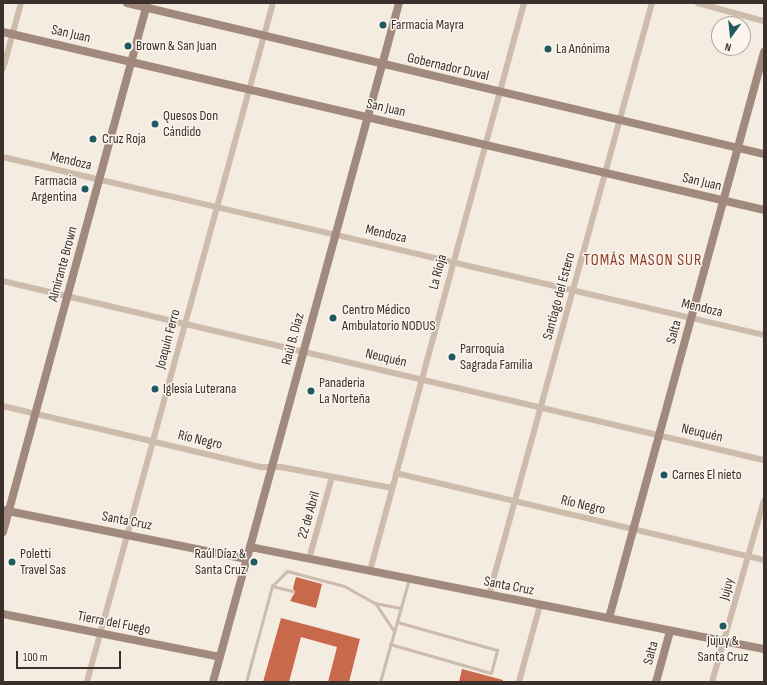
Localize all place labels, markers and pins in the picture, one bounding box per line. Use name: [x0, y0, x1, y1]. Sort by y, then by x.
place label: Farmacia Mayra: [391, 17, 464, 33]
marker: Farmacia Mayra: [378, 20, 388, 30]
place label: Brown & San Juan: [136, 38, 217, 54]
marker: Brown & San Juan: [123, 41, 133, 51]
place label: La Anónima: [556, 41, 610, 57]
marker: La Anónima: [543, 44, 553, 54]
place label: Quesos Don Cándido: [163, 108, 218, 140]
marker: Quesos Don Cándido: [150, 119, 160, 129]
place label: Cruz Roja: [102, 131, 146, 147]
marker: Cruz Roja: [87, 133, 99, 145]
place label: Farmacia Argentina: [32, 173, 77, 206]
marker: Farmacia Argentina: [80, 184, 90, 194]
place label: Centro Médico Ambulatorio NODUS: [342, 302, 435, 334]
marker: Centro Médico Ambulatorio NODUS: [327, 312, 339, 324]
place label: Parroquia Sagrada Familia: [460, 341, 533, 374]
marker: Parroquia Sagrada Familia: [447, 352, 457, 362]
place label: Panaderia La Norteña: [319, 375, 370, 408]
place label: Iglesia Luterana: [163, 381, 236, 397]
marker: Iglesia Luterana: [150, 384, 160, 394]
marker: Panaderia La Norteña: [306, 386, 316, 396]
place label: Carnes El nieto: [672, 467, 742, 483]
marker: Carnes El nieto: [659, 470, 669, 480]
place label: Poletti Travel Sas: [20, 546, 66, 578]
place label: Raúl Díaz & Santa Cruz: [194, 546, 246, 578]
marker: Poletti Travel Sas: [7, 557, 17, 567]
marker: Raúl Díaz & Santa Cruz: [249, 557, 259, 567]
marker: Jujuy & Santa Cruz: [718, 621, 728, 631]
place label: Jujuy & Santa Cruz: [698, 633, 748, 666]

